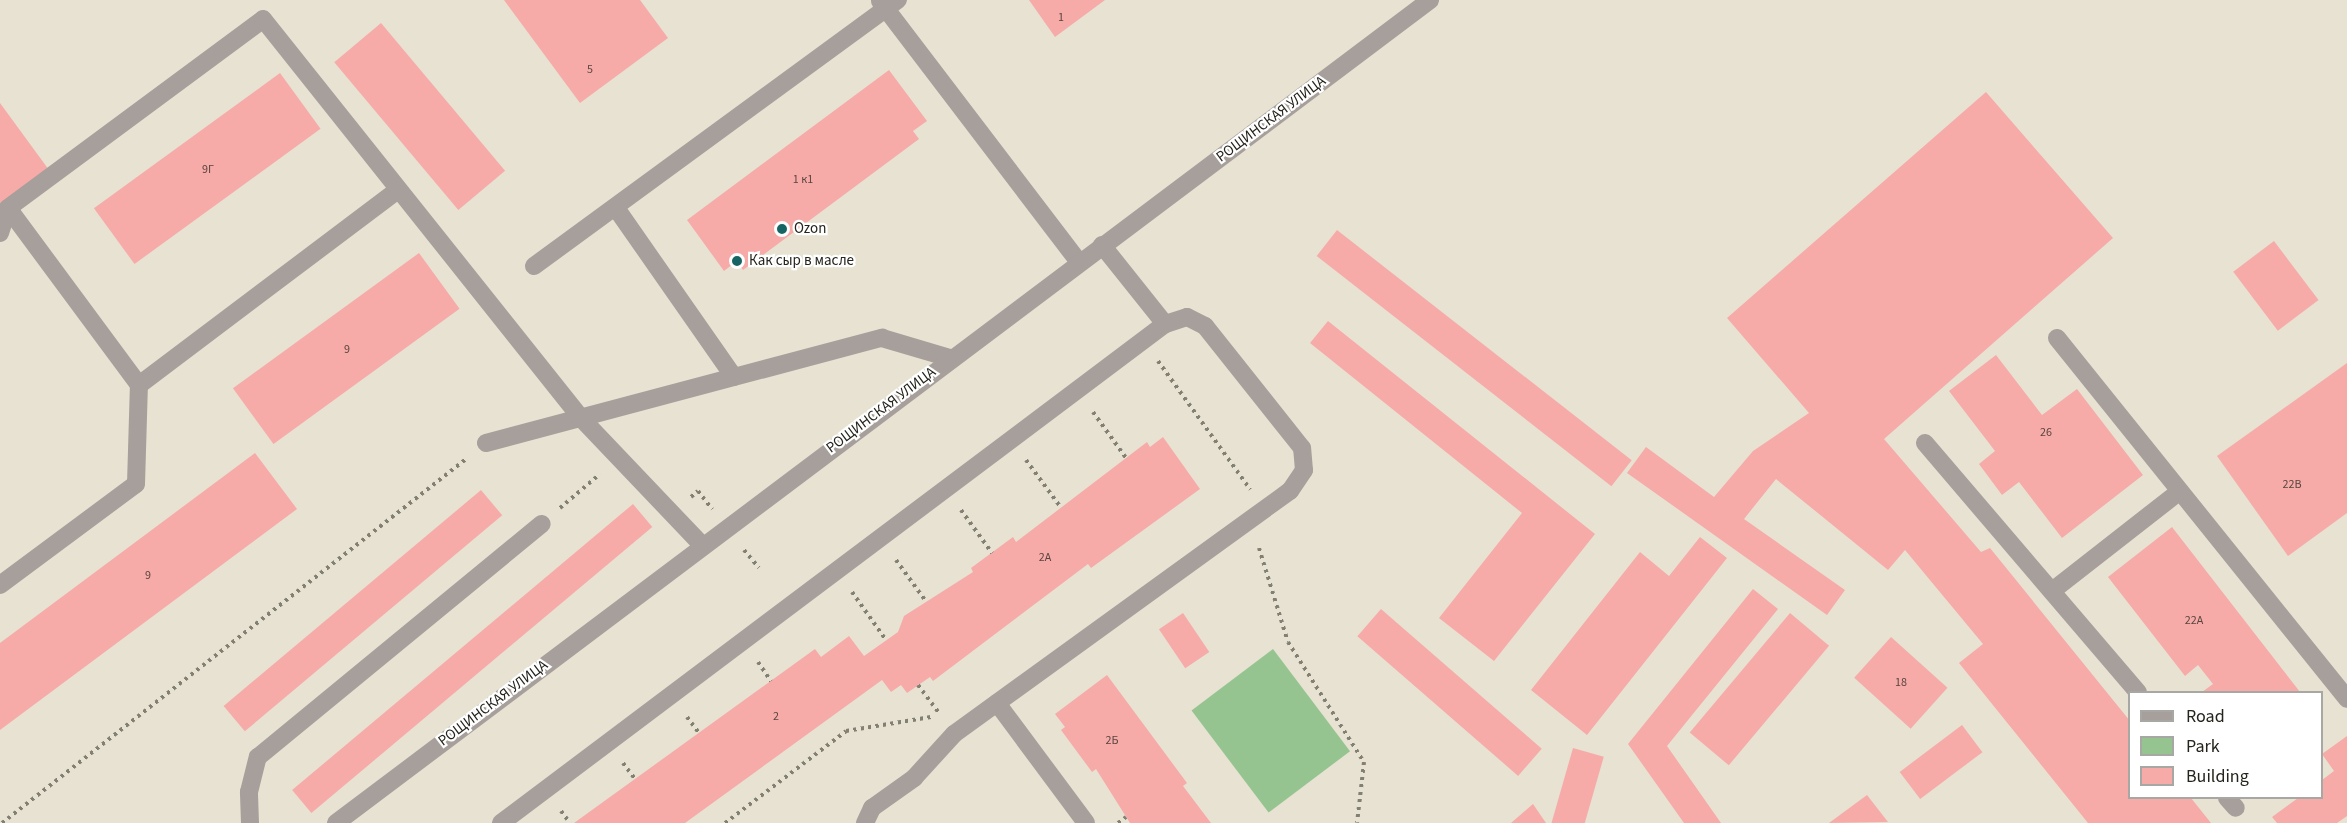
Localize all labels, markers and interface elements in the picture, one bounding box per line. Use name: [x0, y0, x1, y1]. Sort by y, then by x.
house number: 1: [1058, 11, 1064, 25]
house number: 5: [587, 63, 593, 77]
street label: РОЩИНСКАЯ УЛИЦА: [1213, 72, 1329, 166]
house number: 9Г: [202, 163, 214, 177]
house number: 1 к1: [793, 173, 813, 187]
place label: Ozon: [794, 220, 826, 238]
marker: Ozon: [775, 222, 789, 236]
place label: Как сыр в масле: [749, 252, 854, 270]
marker: Как сыр в масле: [730, 254, 744, 268]
house number: 9: [344, 343, 350, 357]
street label: РОЩИНСКАЯ УЛИЦА: [823, 363, 939, 457]
house number: 26: [2040, 426, 2052, 440]
house number: 22В: [2283, 478, 2301, 492]
house number: 2А: [1039, 551, 1051, 565]
house number: 9: [145, 569, 151, 583]
house number: 22А: [2185, 614, 2203, 628]
street label: РОЩИНСКАЯ УЛИЦА: [435, 656, 551, 750]
house number: 18: [1895, 676, 1907, 690]
legend: [2128, 691, 2323, 799]
text: Road: [2186, 704, 2225, 729]
house number: 2: [773, 710, 779, 724]
house number: 2Б: [1106, 734, 1118, 748]
text: Park: [2186, 734, 2220, 759]
text: Building: [2186, 764, 2249, 789]

